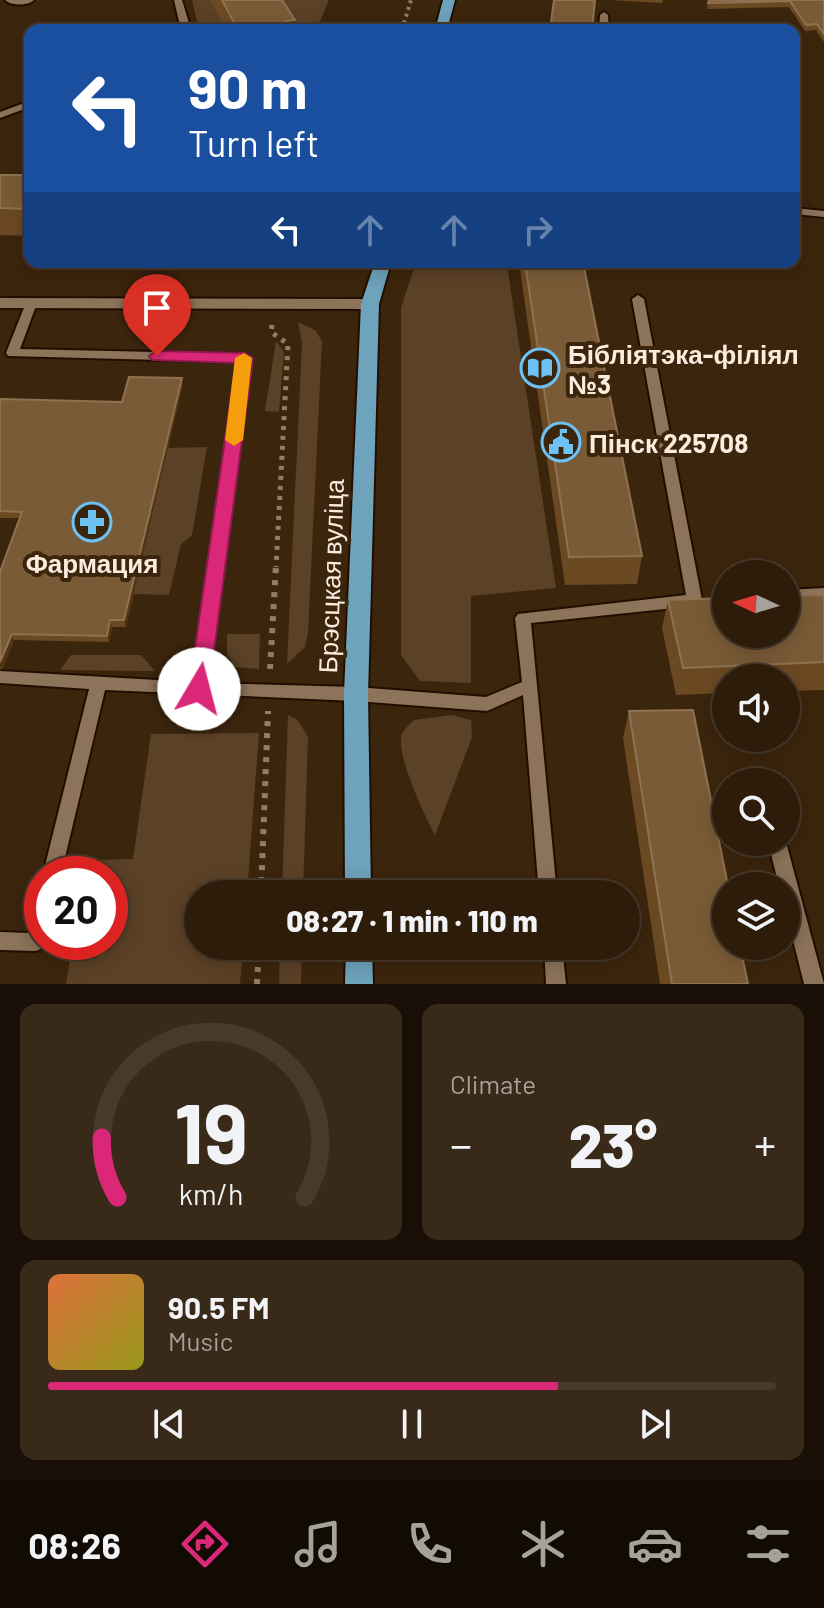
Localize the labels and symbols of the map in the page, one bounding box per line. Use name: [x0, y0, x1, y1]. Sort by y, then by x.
pin: [123, 274, 191, 356]
place label: Бібліятэка-філіял №3: [568, 338, 799, 399]
library icon: Бібліятэка-філіял №3: [519, 347, 561, 389]
public building icon: Пінск 225708: [540, 421, 582, 463]
place label: Пінск 225708: [589, 427, 748, 458]
street label: Брэсцкая вуліца: [311, 478, 349, 674]
pharmacy icon: Фармация: [71, 501, 113, 543]
place label: Фармация: [26, 547, 158, 578]
north arrow: [712, 560, 800, 648]
position arrow: [157, 647, 241, 731]
speed limit sign: 20: [24, 856, 128, 960]

